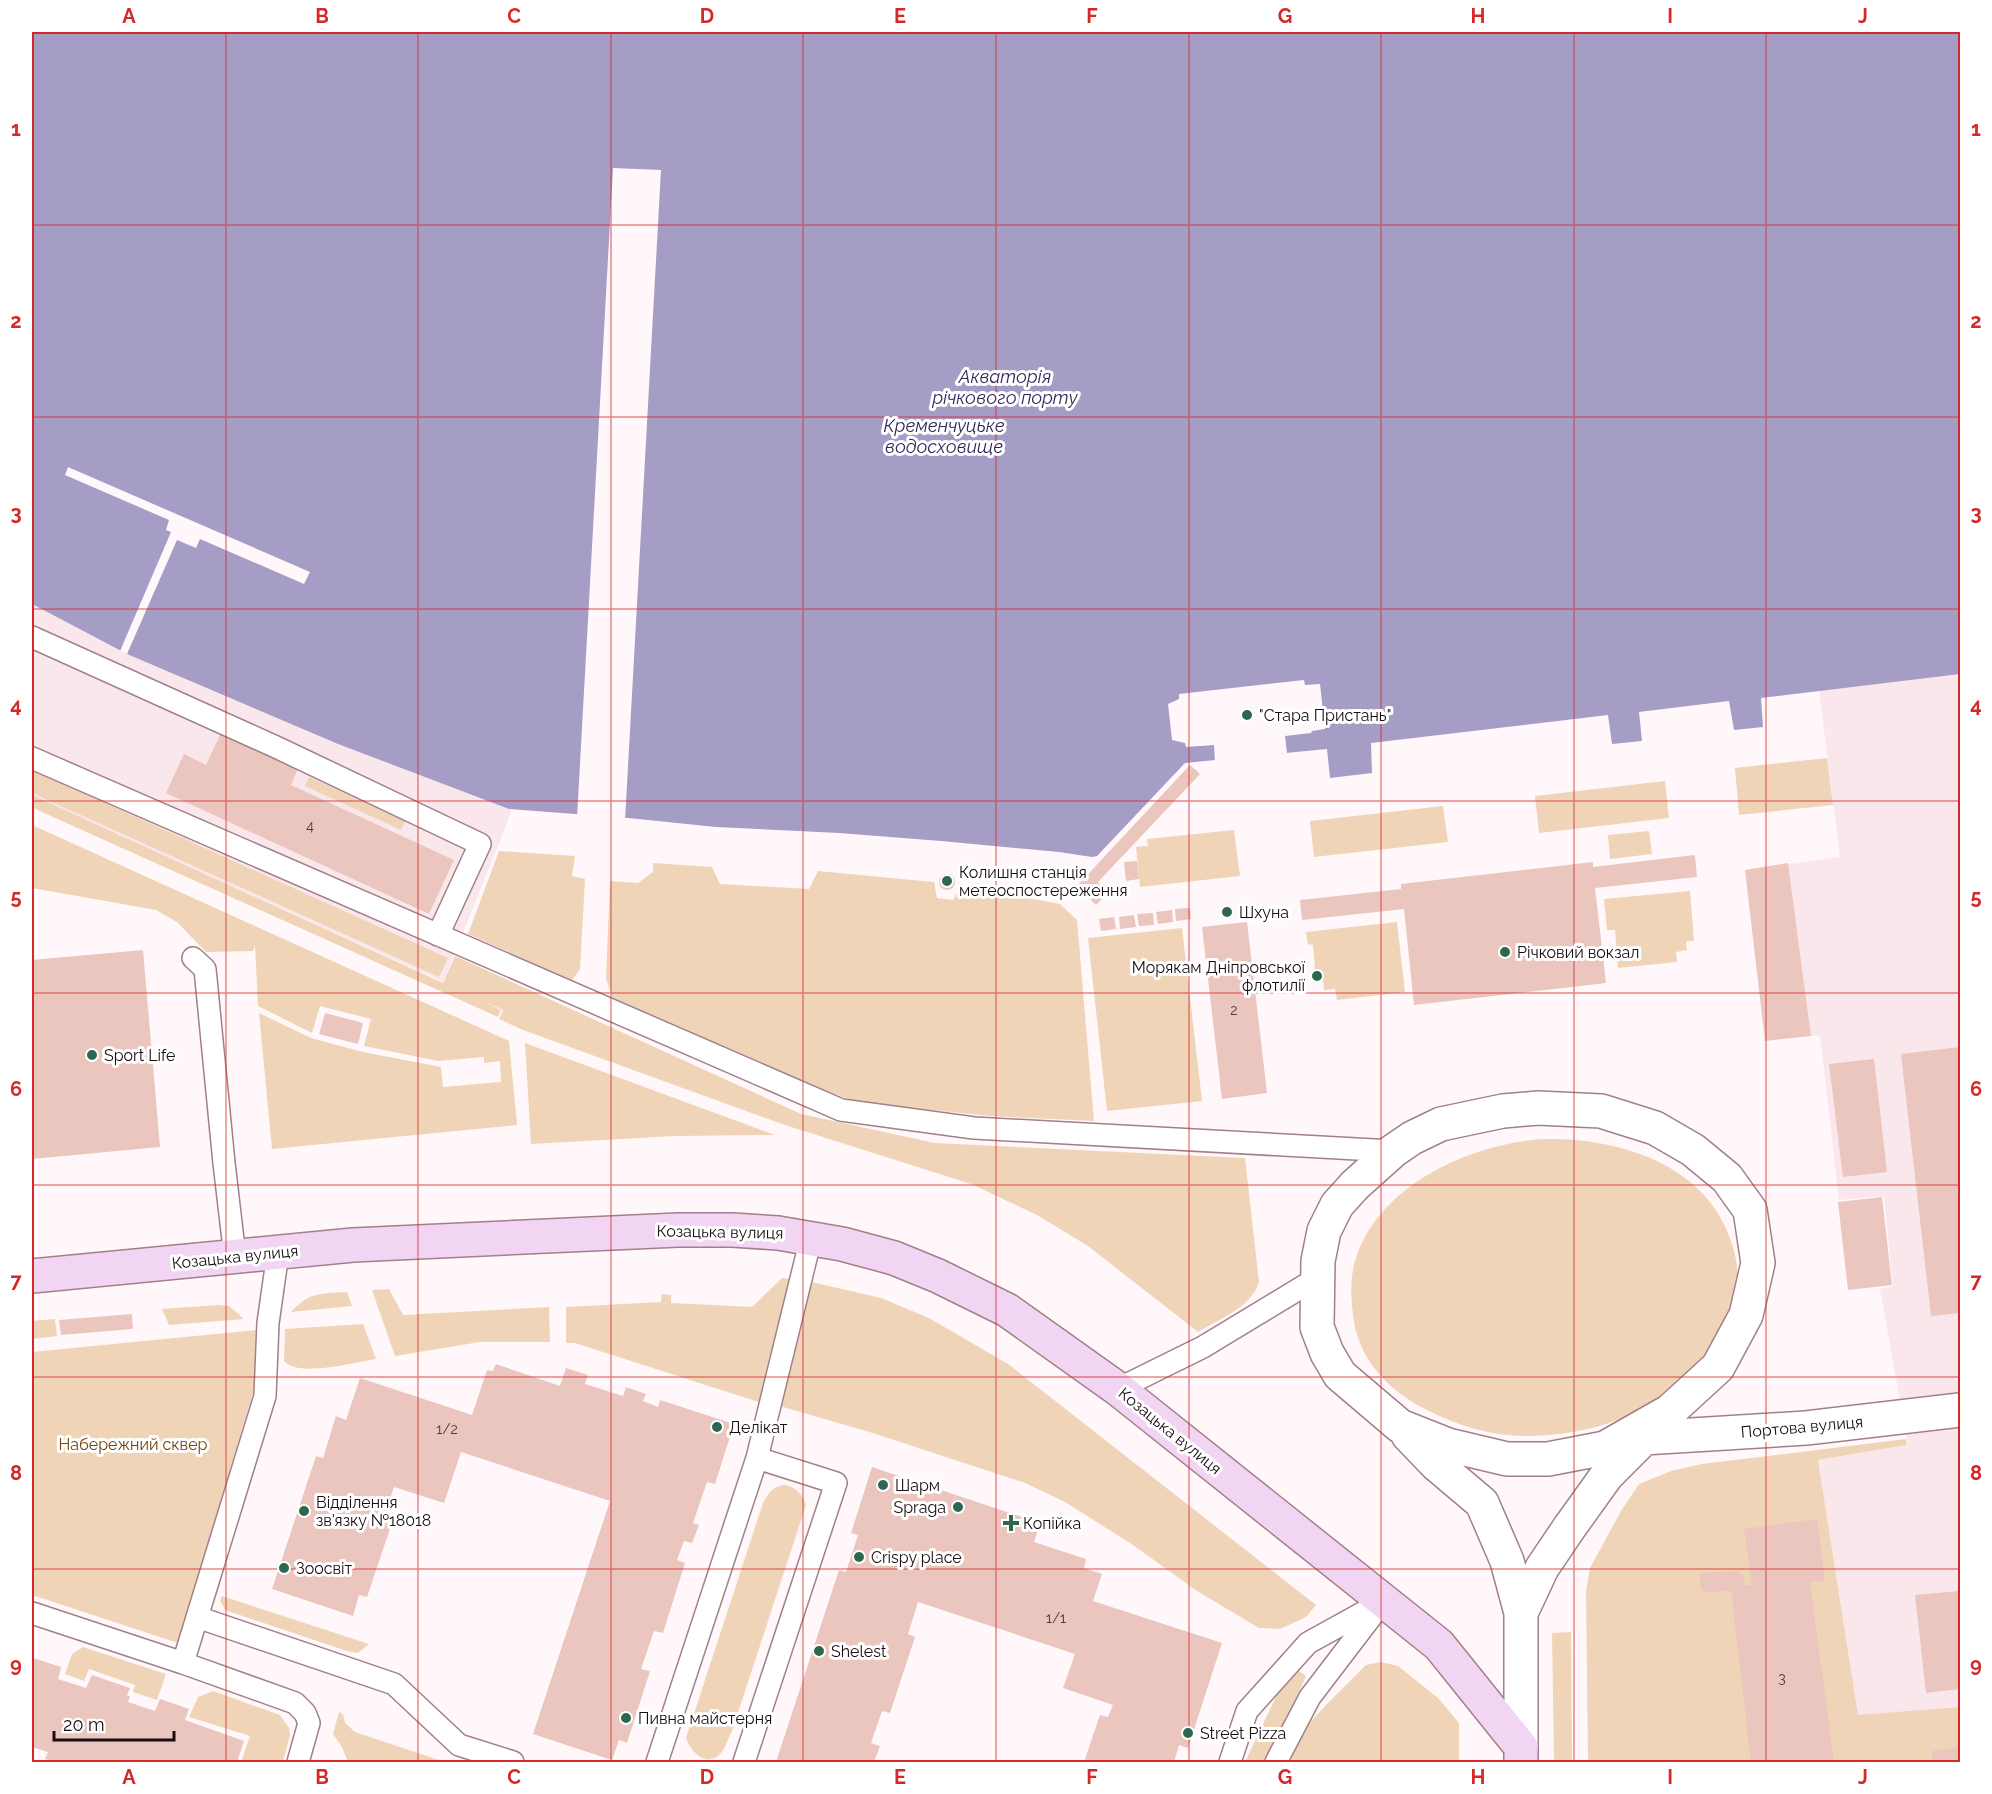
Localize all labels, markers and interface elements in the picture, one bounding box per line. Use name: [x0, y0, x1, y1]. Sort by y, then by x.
text: A: [122, 4, 136, 28]
text: B: [315, 4, 329, 28]
text: C: [507, 4, 521, 28]
text: D: [700, 4, 714, 28]
text: E: [894, 4, 906, 28]
text: F: [1086, 4, 1098, 28]
text: G: [1278, 4, 1292, 28]
text: H: [1471, 4, 1485, 28]
text: I: [1667, 4, 1673, 28]
text: J: [1858, 4, 1868, 28]
text: 1: [11, 117, 21, 141]
text: 1: [1971, 117, 1981, 141]
text: 2: [10, 309, 22, 333]
text: 2: [1970, 309, 1982, 333]
water label: Акваторія річкового порту: [932, 366, 1079, 408]
water label: Кременчуцьке водосховище: [883, 415, 1005, 457]
text: 3: [10, 501, 22, 525]
text: 3: [1970, 501, 1982, 525]
text: 4: [10, 693, 22, 717]
text: 4: [1970, 693, 1982, 717]
place label: "Стара Пристань": [1259, 706, 1391, 725]
marker: "Стара Пристань": [1240, 708, 1254, 722]
house number: 4: [306, 818, 314, 834]
place label: Колишня станція метеоспостереження: [959, 863, 1128, 900]
marker: Колишня станція метеоспостереження: [940, 874, 954, 888]
text: 5: [10, 885, 22, 909]
text: 5: [1970, 885, 1982, 909]
place label: Шхуна: [1239, 903, 1289, 922]
marker: Шхуна: [1220, 905, 1234, 919]
place label: Річковий вокзал: [1517, 943, 1639, 962]
marker: Річковий вокзал: [1498, 945, 1512, 959]
place label: Морякам Дніпровської флотилії: [1132, 958, 1306, 995]
marker: Морякам Дніпровської флотилії: [1310, 969, 1324, 983]
house number: 2: [1230, 1002, 1238, 1018]
place label: Sport Life: [104, 1046, 175, 1065]
marker: Sport Life: [85, 1048, 99, 1062]
text: 6: [10, 1077, 22, 1101]
text: 6: [1970, 1077, 1982, 1101]
street label: Козацька вулиця: [656, 1221, 784, 1243]
street label: Козацька вулиця: [171, 1241, 299, 1273]
text: 7: [10, 1269, 22, 1293]
text: 7: [1970, 1269, 1982, 1293]
street label: Козацька вулиця: [1115, 1384, 1225, 1478]
street label: Портова вулиця: [1740, 1412, 1864, 1442]
place label: Делікат: [729, 1418, 788, 1437]
marker: Делікат: [710, 1420, 724, 1434]
house number: 1/2: [436, 1421, 458, 1437]
park label: Набережний сквер: [59, 1435, 208, 1454]
text: 8: [10, 1461, 22, 1485]
text: 8: [1970, 1461, 1982, 1485]
place label: Шарм: [895, 1476, 940, 1495]
marker: Шарм: [876, 1478, 890, 1492]
place label: Відділення зв'язку №18018: [316, 1493, 431, 1530]
place label: Spraga: [894, 1498, 946, 1517]
marker: Spraga: [951, 1500, 965, 1514]
marker: Відділення зв'язку №18018: [297, 1504, 311, 1518]
place label: Копійка: [1023, 1514, 1081, 1533]
marker: Копійка: [1004, 1516, 1018, 1530]
place label: Crispy place: [871, 1548, 962, 1567]
marker: Crispy place: [852, 1550, 866, 1564]
place label: Зоосвіт: [296, 1559, 353, 1578]
marker: Зоосвіт: [277, 1561, 291, 1575]
house number: 1/1: [1046, 1610, 1066, 1626]
place label: Shelest: [831, 1642, 887, 1661]
marker: Shelest: [812, 1644, 826, 1658]
text: 9: [10, 1653, 22, 1677]
text: 9: [1970, 1653, 1982, 1677]
house number: 3: [1778, 1670, 1786, 1686]
scale bar: [54, 1704, 174, 1742]
place label: Пивна майстерня: [638, 1709, 772, 1728]
marker: Пивна майстерня: [619, 1711, 633, 1725]
text: 20 m: [63, 1714, 105, 1735]
place label: Street Pizza: [1200, 1724, 1286, 1743]
marker: Street Pizza: [1181, 1726, 1195, 1740]
text: A: [122, 1765, 136, 1789]
text: B: [315, 1765, 329, 1789]
text: C: [507, 1765, 521, 1789]
text: D: [700, 1765, 714, 1789]
text: E: [894, 1765, 906, 1789]
text: F: [1086, 1765, 1098, 1789]
text: G: [1278, 1765, 1292, 1789]
text: H: [1471, 1765, 1485, 1789]
text: I: [1667, 1765, 1673, 1789]
text: J: [1858, 1765, 1868, 1789]

